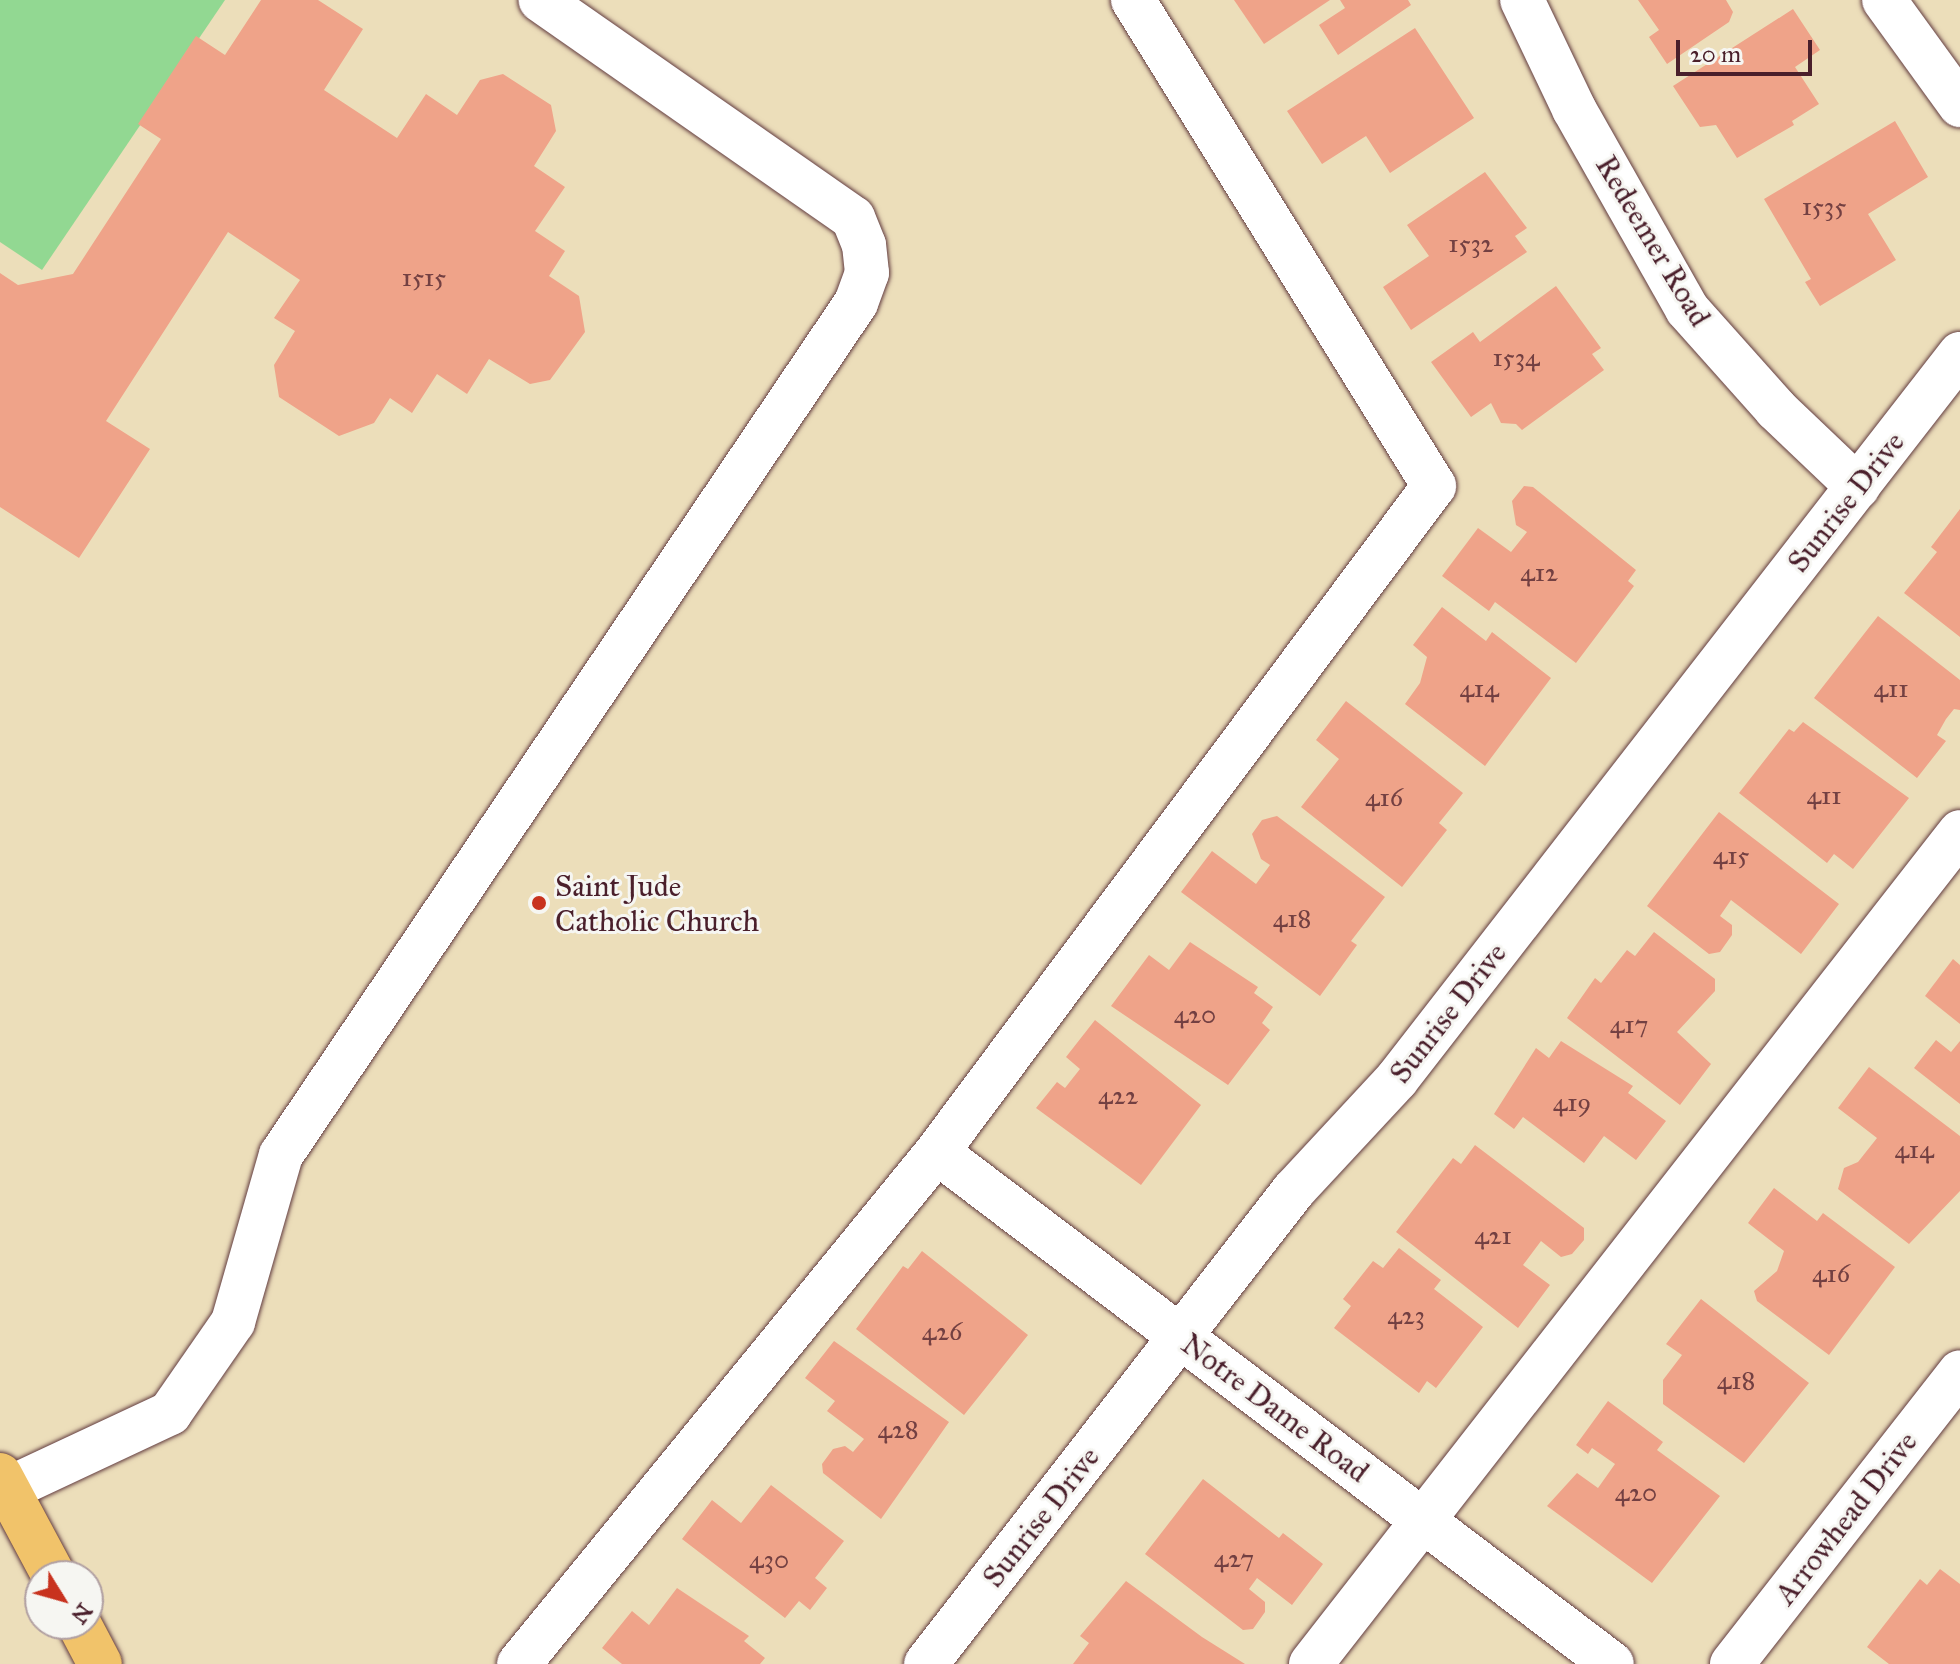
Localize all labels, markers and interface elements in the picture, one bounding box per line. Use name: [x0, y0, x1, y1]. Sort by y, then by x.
scale bar: [1680, 24, 1816, 74]
text: 20 m: [1690, 39, 1741, 69]
street label: Redeemer Road: [1588, 149, 1718, 333]
house number: 1535: [1802, 191, 1846, 223]
house number: 1532: [1448, 228, 1494, 260]
house number: 1515: [402, 262, 446, 294]
house number: 1534: [1492, 342, 1540, 374]
street label: Sunrise Drive: [1780, 425, 1912, 579]
house number: 412: [1520, 557, 1558, 589]
house number: 414: [1459, 673, 1499, 705]
house number: 411: [1873, 673, 1909, 705]
house number: 411: [1806, 780, 1842, 812]
house number: 416: [1365, 782, 1403, 814]
house number: 415: [1713, 840, 1749, 872]
place label: Saint Jude Catholic Church: [555, 868, 759, 938]
marker: Saint Jude Catholic Church: [530, 894, 548, 912]
house number: 418: [1273, 903, 1311, 935]
street label: Sunrise Drive: [1382, 936, 1514, 1090]
house number: 420: [1174, 999, 1216, 1031]
house number: 417: [1610, 1009, 1648, 1041]
house number: 422: [1098, 1080, 1138, 1112]
house number: 419: [1553, 1087, 1591, 1119]
house number: 414: [1894, 1134, 1934, 1166]
house number: 421: [1474, 1220, 1512, 1252]
house number: 416: [1812, 1258, 1850, 1290]
house number: 423: [1387, 1300, 1425, 1332]
house number: 426: [922, 1316, 962, 1348]
street label: Notre Dame Road: [1174, 1326, 1376, 1490]
house number: 418: [1717, 1365, 1755, 1397]
house number: 428: [877, 1414, 919, 1446]
street label: Arrowhead Drive: [1767, 1424, 1925, 1612]
street label: Sunrise Drive: [975, 1440, 1107, 1594]
house number: 420: [1615, 1477, 1657, 1509]
house number: 427: [1214, 1543, 1254, 1575]
house number: 430: [749, 1544, 789, 1576]
north arrow: [24, 1560, 104, 1640]
text: N: [66, 1598, 98, 1629]

